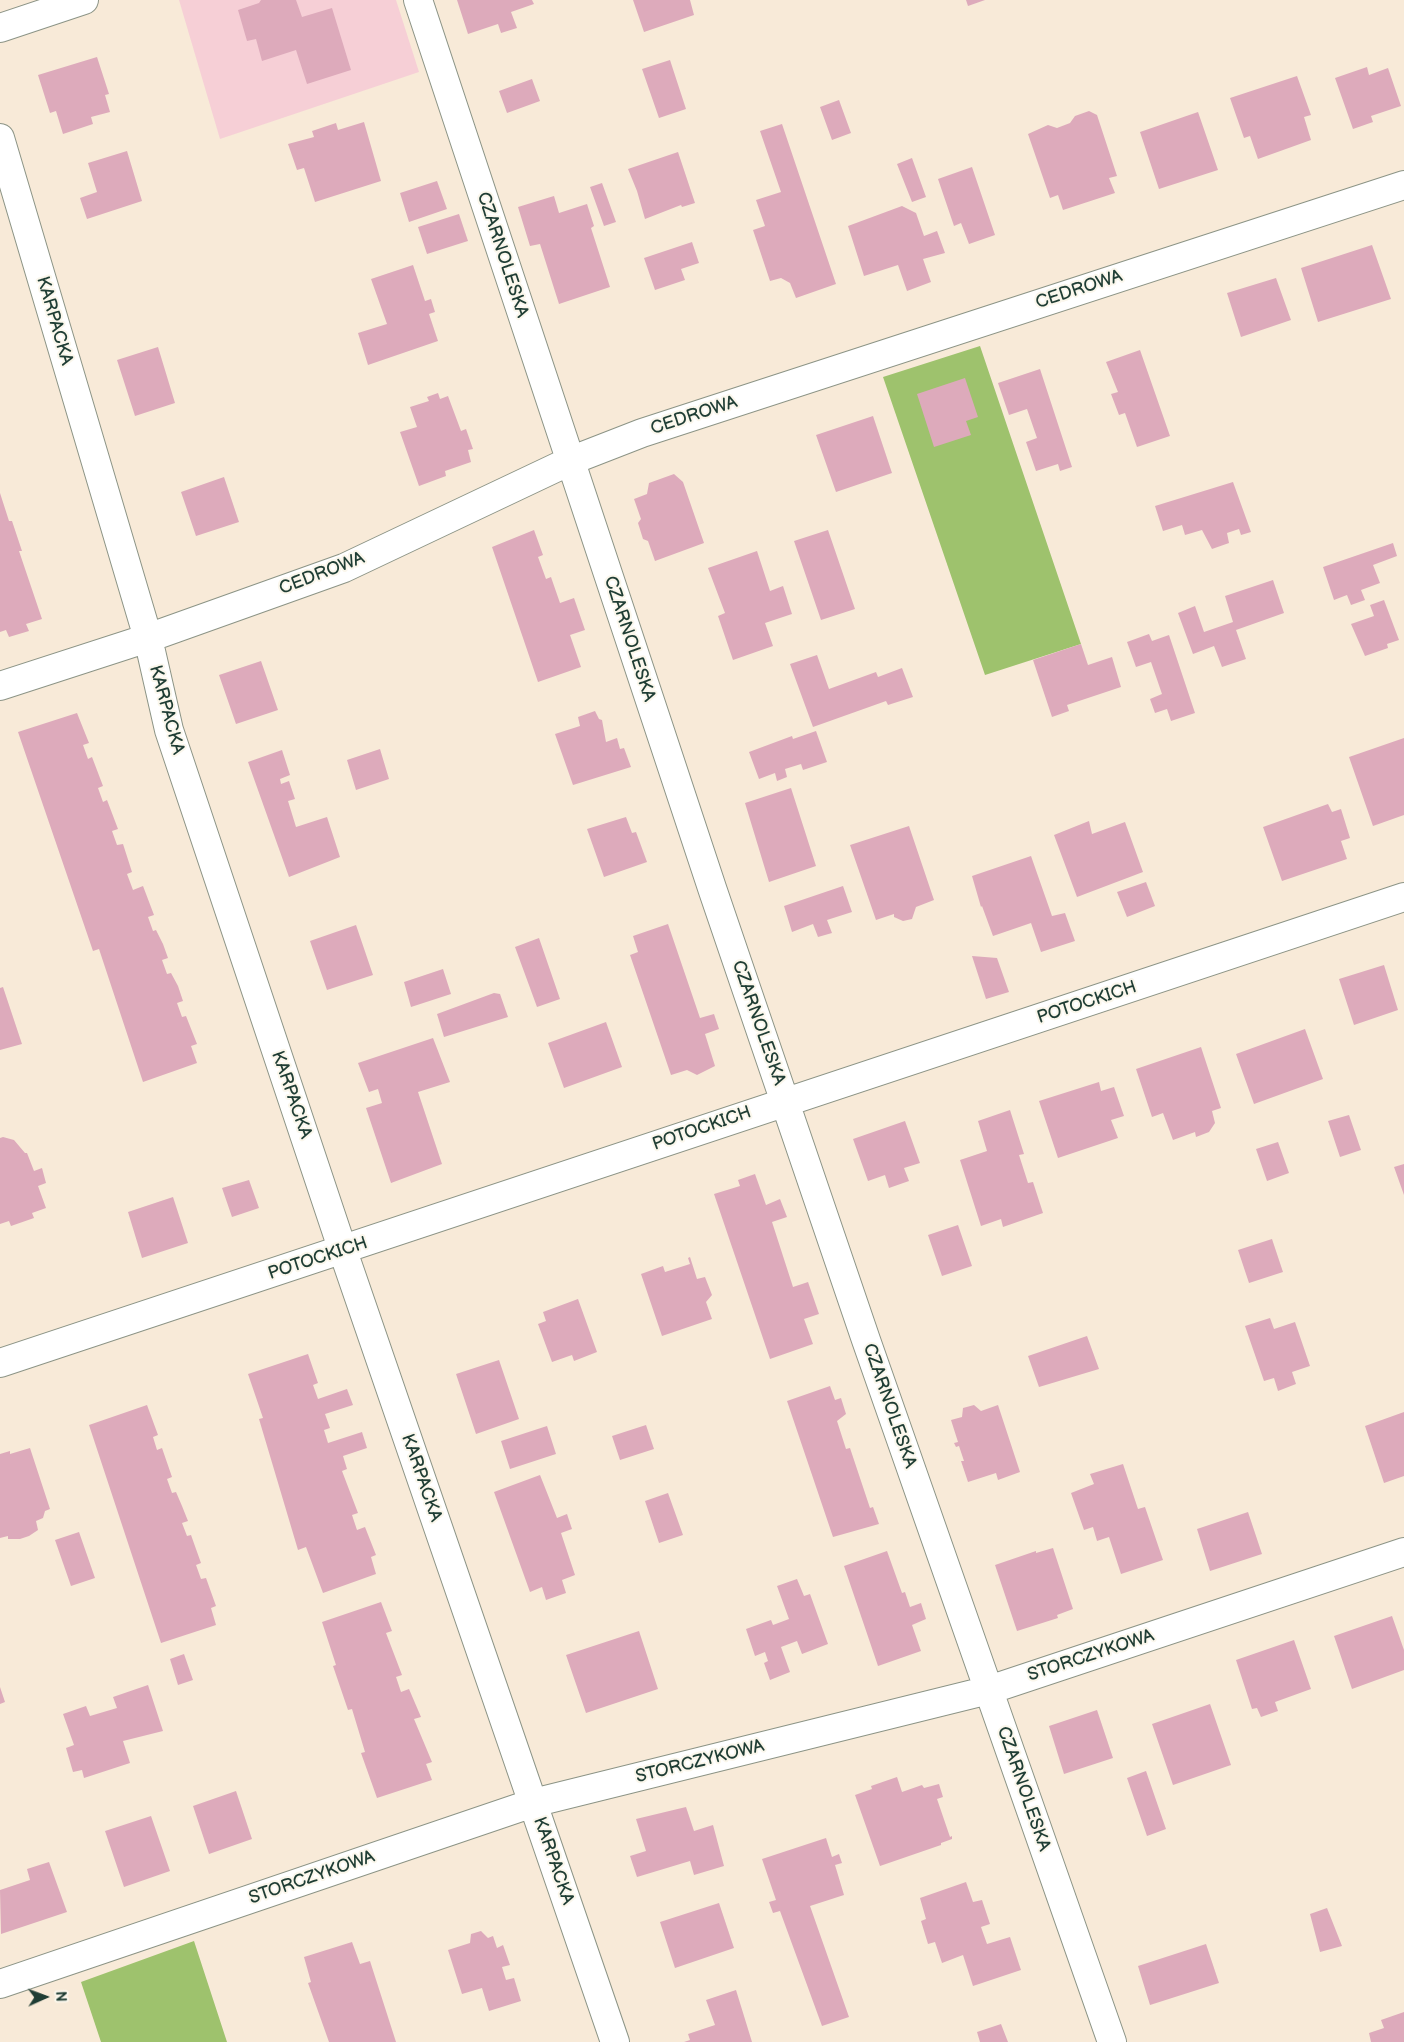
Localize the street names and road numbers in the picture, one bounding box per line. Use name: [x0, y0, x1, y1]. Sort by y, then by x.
street label: CZARNOLESKA: [472, 190, 532, 320]
street label: CEDROWA: [1033, 266, 1125, 314]
street label: KARPACKA: [31, 274, 77, 368]
street label: CEDROWA: [648, 392, 740, 440]
street label: CEDROWA: [276, 548, 368, 600]
street label: CZARNOLESKA: [599, 574, 659, 704]
street label: KARPACKA: [144, 663, 188, 757]
street label: CZARNOLESKA: [727, 958, 789, 1088]
street label: POTOCKICH: [1035, 977, 1139, 1029]
street label: KARPACKA: [266, 1048, 316, 1142]
street label: POTOCKICH: [650, 1102, 754, 1156]
street label: POTOCKICH: [266, 1233, 370, 1285]
street label: CZARNOLESKA: [858, 1341, 920, 1471]
street label: KARPACKA: [396, 1431, 446, 1525]
street label: STORCZYKOWA: [1025, 1625, 1157, 1687]
street label: CZARNOLESKA: [992, 1724, 1054, 1854]
street label: STORCZYKOWA: [633, 1736, 767, 1788]
street label: KARPACKA: [528, 1814, 578, 1908]
street label: STORCZYKOWA: [246, 1846, 378, 1910]

